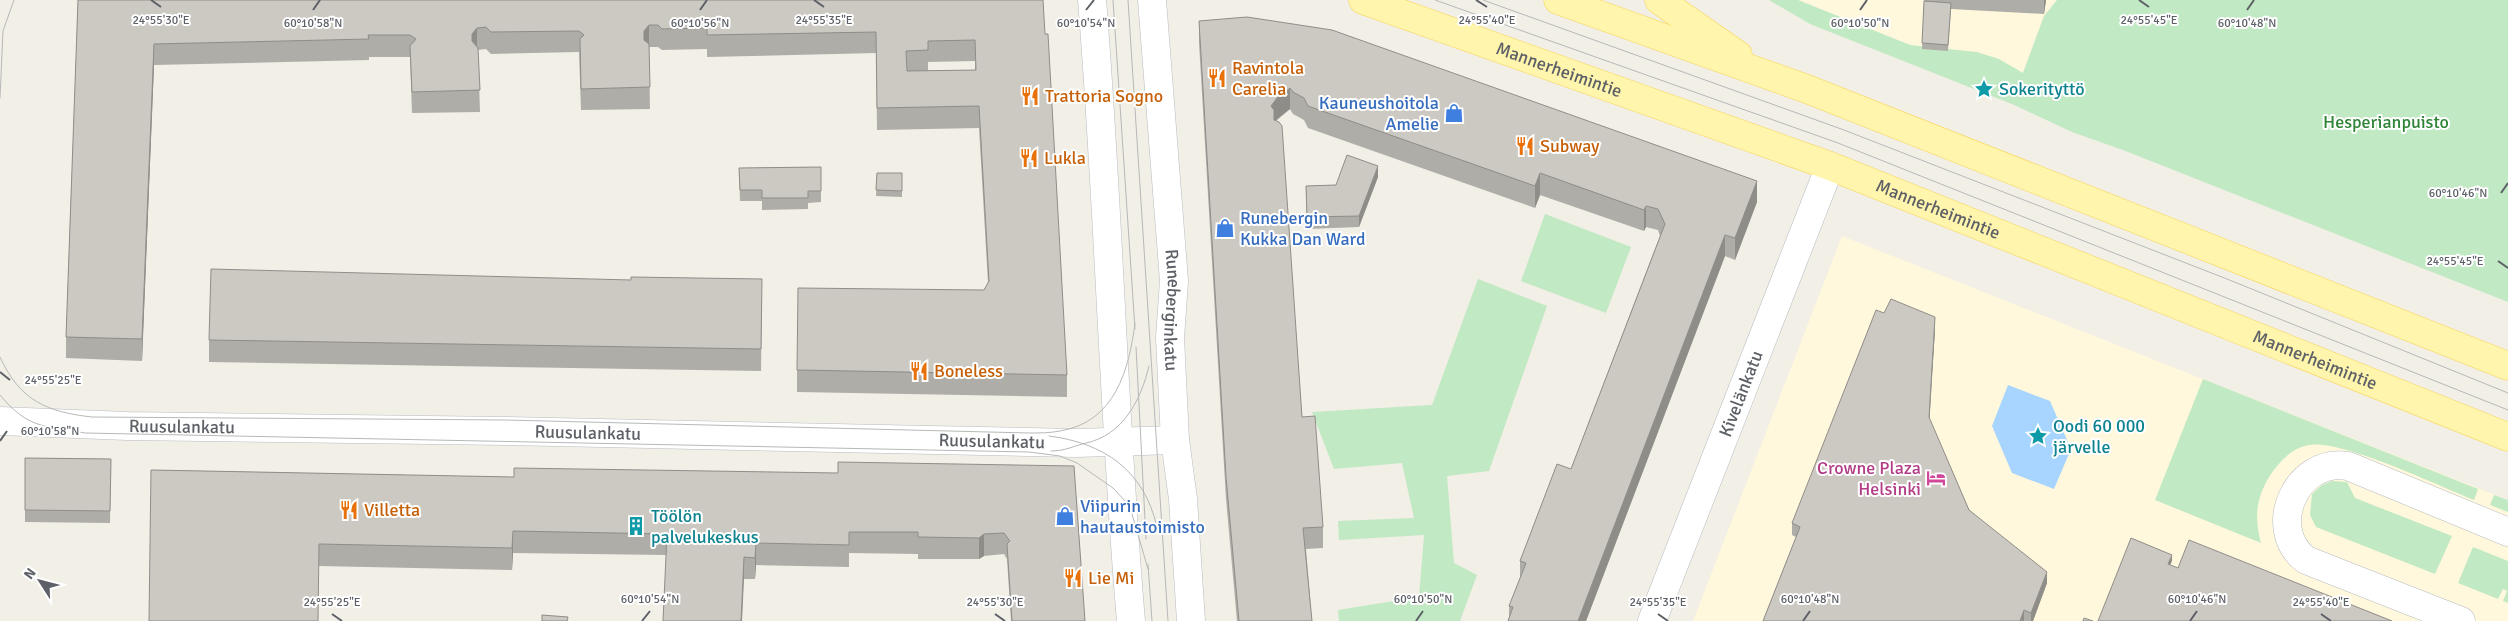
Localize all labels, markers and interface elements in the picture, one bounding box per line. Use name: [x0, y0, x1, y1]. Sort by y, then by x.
text: 24°55'30"E: [132, 13, 190, 28]
text: 24°55'35"E: [795, 13, 853, 28]
text: 24°55'40"E: [1458, 13, 1516, 28]
text: 24°55'45"E: [2120, 13, 2178, 28]
text: 60°10'58"N: [284, 16, 342, 31]
text: 60°10'56"N: [671, 16, 729, 31]
text: 60°10'54"N: [1057, 16, 1115, 31]
text: 60°10'50"N: [1831, 16, 1889, 31]
text: 60°10'48"N: [2218, 16, 2276, 31]
street label: Mannerheimintie: [1493, 37, 1625, 102]
place label: Ravintola Carelia: [1232, 57, 1304, 100]
restaurant icon: Ravintola Carelia: [1206, 67, 1228, 89]
place icon: Sokerityttö: [1973, 78, 1995, 100]
place label: Sokerityttö: [1999, 78, 2085, 100]
restaurant icon: Trattoria Sogno: [1019, 85, 1041, 107]
place label: Trattoria Sogno: [1045, 85, 1163, 107]
place label: Kauneushoitola Amelie: [1319, 92, 1439, 135]
shop icon: Kauneushoitola Amelie: [1443, 102, 1465, 124]
park label: Hesperianpuisto: [2323, 111, 2449, 133]
restaurant icon: Subway: [1514, 135, 1536, 157]
place label: Subway: [1540, 135, 1600, 157]
restaurant icon: Lukla: [1018, 147, 1040, 169]
place label: Lukla: [1044, 147, 1086, 169]
street label: Mannerheimintie: [1873, 174, 2003, 244]
text: 60°10'46"N: [2429, 186, 2487, 201]
place label: Runebergin Kukka Dan Ward: [1240, 207, 1366, 250]
shop icon: Runebergin Kukka Dan Ward: [1214, 217, 1236, 239]
street label: Runeberginkatu: [1159, 248, 1185, 372]
text: 24°55'45"E: [2426, 254, 2484, 269]
street label: Mannerheimintie: [2250, 325, 2380, 395]
street label: Kivelänkatu: [1714, 347, 1768, 440]
restaurant icon: Boneless: [908, 360, 930, 382]
place label: Boneless: [934, 360, 1003, 382]
text: 24°55'25"E: [24, 373, 82, 388]
street label: Ruusulankatu: [129, 415, 235, 438]
place label: Oodi 60 000 järvelle: [2053, 415, 2145, 458]
street label: Ruusulankatu: [534, 421, 641, 445]
text: 60°10'58"N: [21, 424, 79, 439]
place icon: Oodi 60 000 järvelle: [2027, 425, 2049, 447]
street label: Ruusulankatu: [938, 429, 1045, 453]
place label: Crowne Plaza Helsinki: [1817, 457, 1921, 500]
hotel icon: Crowne Plaza Helsinki: [1925, 467, 1947, 489]
place label: Viipurin hautaustoimisto: [1080, 495, 1205, 538]
restaurant icon: Villetta: [338, 499, 360, 521]
place label: Villetta: [364, 499, 420, 521]
place label: Töölön palvelukeskus: [651, 505, 759, 548]
shop icon: Viipurin hautaustoimisto: [1054, 505, 1076, 527]
building icon: Töölön palvelukeskus: [625, 515, 647, 537]
north arrow: [15, 556, 65, 606]
text: N: [20, 565, 40, 583]
restaurant icon: Lie Mi: [1062, 567, 1084, 589]
place label: Lie Mi: [1088, 567, 1134, 589]
text: 60°10'54"N: [621, 592, 679, 607]
text: 60°10'50"N: [1394, 592, 1452, 607]
text: 60°10'48"N: [1781, 592, 1839, 607]
text: 60°10'46"N: [2168, 592, 2226, 607]
text: 24°55'25"E: [303, 595, 361, 610]
text: 24°55'30"E: [966, 595, 1024, 610]
text: 24°55'35"E: [1629, 595, 1687, 610]
text: 24°55'40"E: [2292, 595, 2350, 610]

